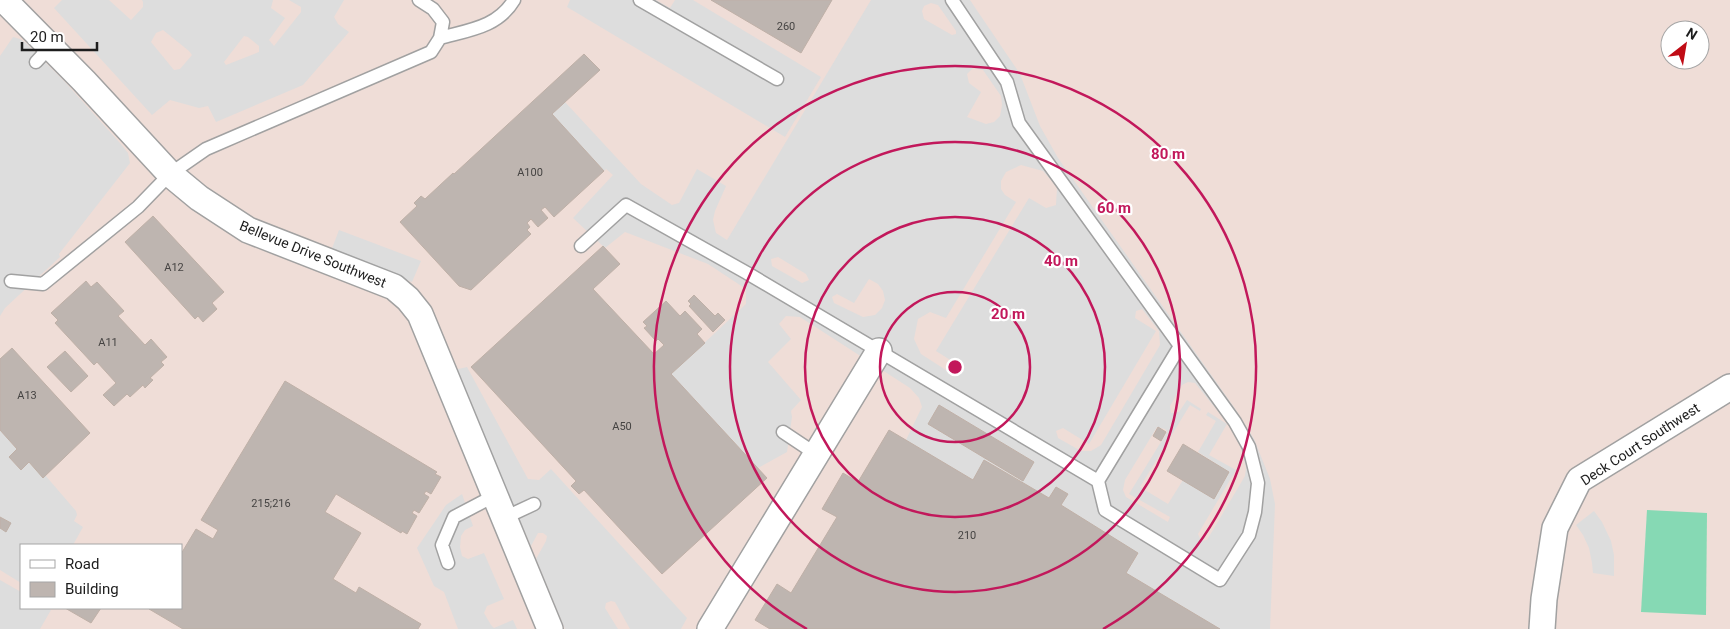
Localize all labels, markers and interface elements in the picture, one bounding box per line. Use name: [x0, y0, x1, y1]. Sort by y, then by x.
scale bar: [22, 20, 98, 52]
house number: 260: [777, 20, 795, 33]
north arrow: [1660, 20, 1710, 70]
text: N: [1683, 24, 1700, 43]
text: 20 m: [30, 28, 64, 46]
text: 80 m: [1151, 145, 1185, 163]
house number: A100: [517, 166, 543, 179]
text: 60 m: [1097, 199, 1131, 217]
street label: Bellevue Drive Southwest: [237, 217, 389, 291]
text: 40 m: [1044, 252, 1078, 270]
house number: A12: [164, 261, 184, 274]
text: 20 m: [991, 305, 1025, 323]
house number: A11: [98, 336, 118, 349]
centre of rings: [946, 358, 964, 376]
house number: A13: [17, 389, 37, 402]
street label: Deck Court Southwest: [1578, 399, 1703, 488]
house number: A50: [612, 420, 632, 433]
house number: 215;216: [251, 497, 291, 510]
house number: 210: [958, 529, 976, 542]
legend: [20, 544, 182, 609]
text: Road: [65, 555, 99, 573]
text: Building: [65, 580, 119, 598]

